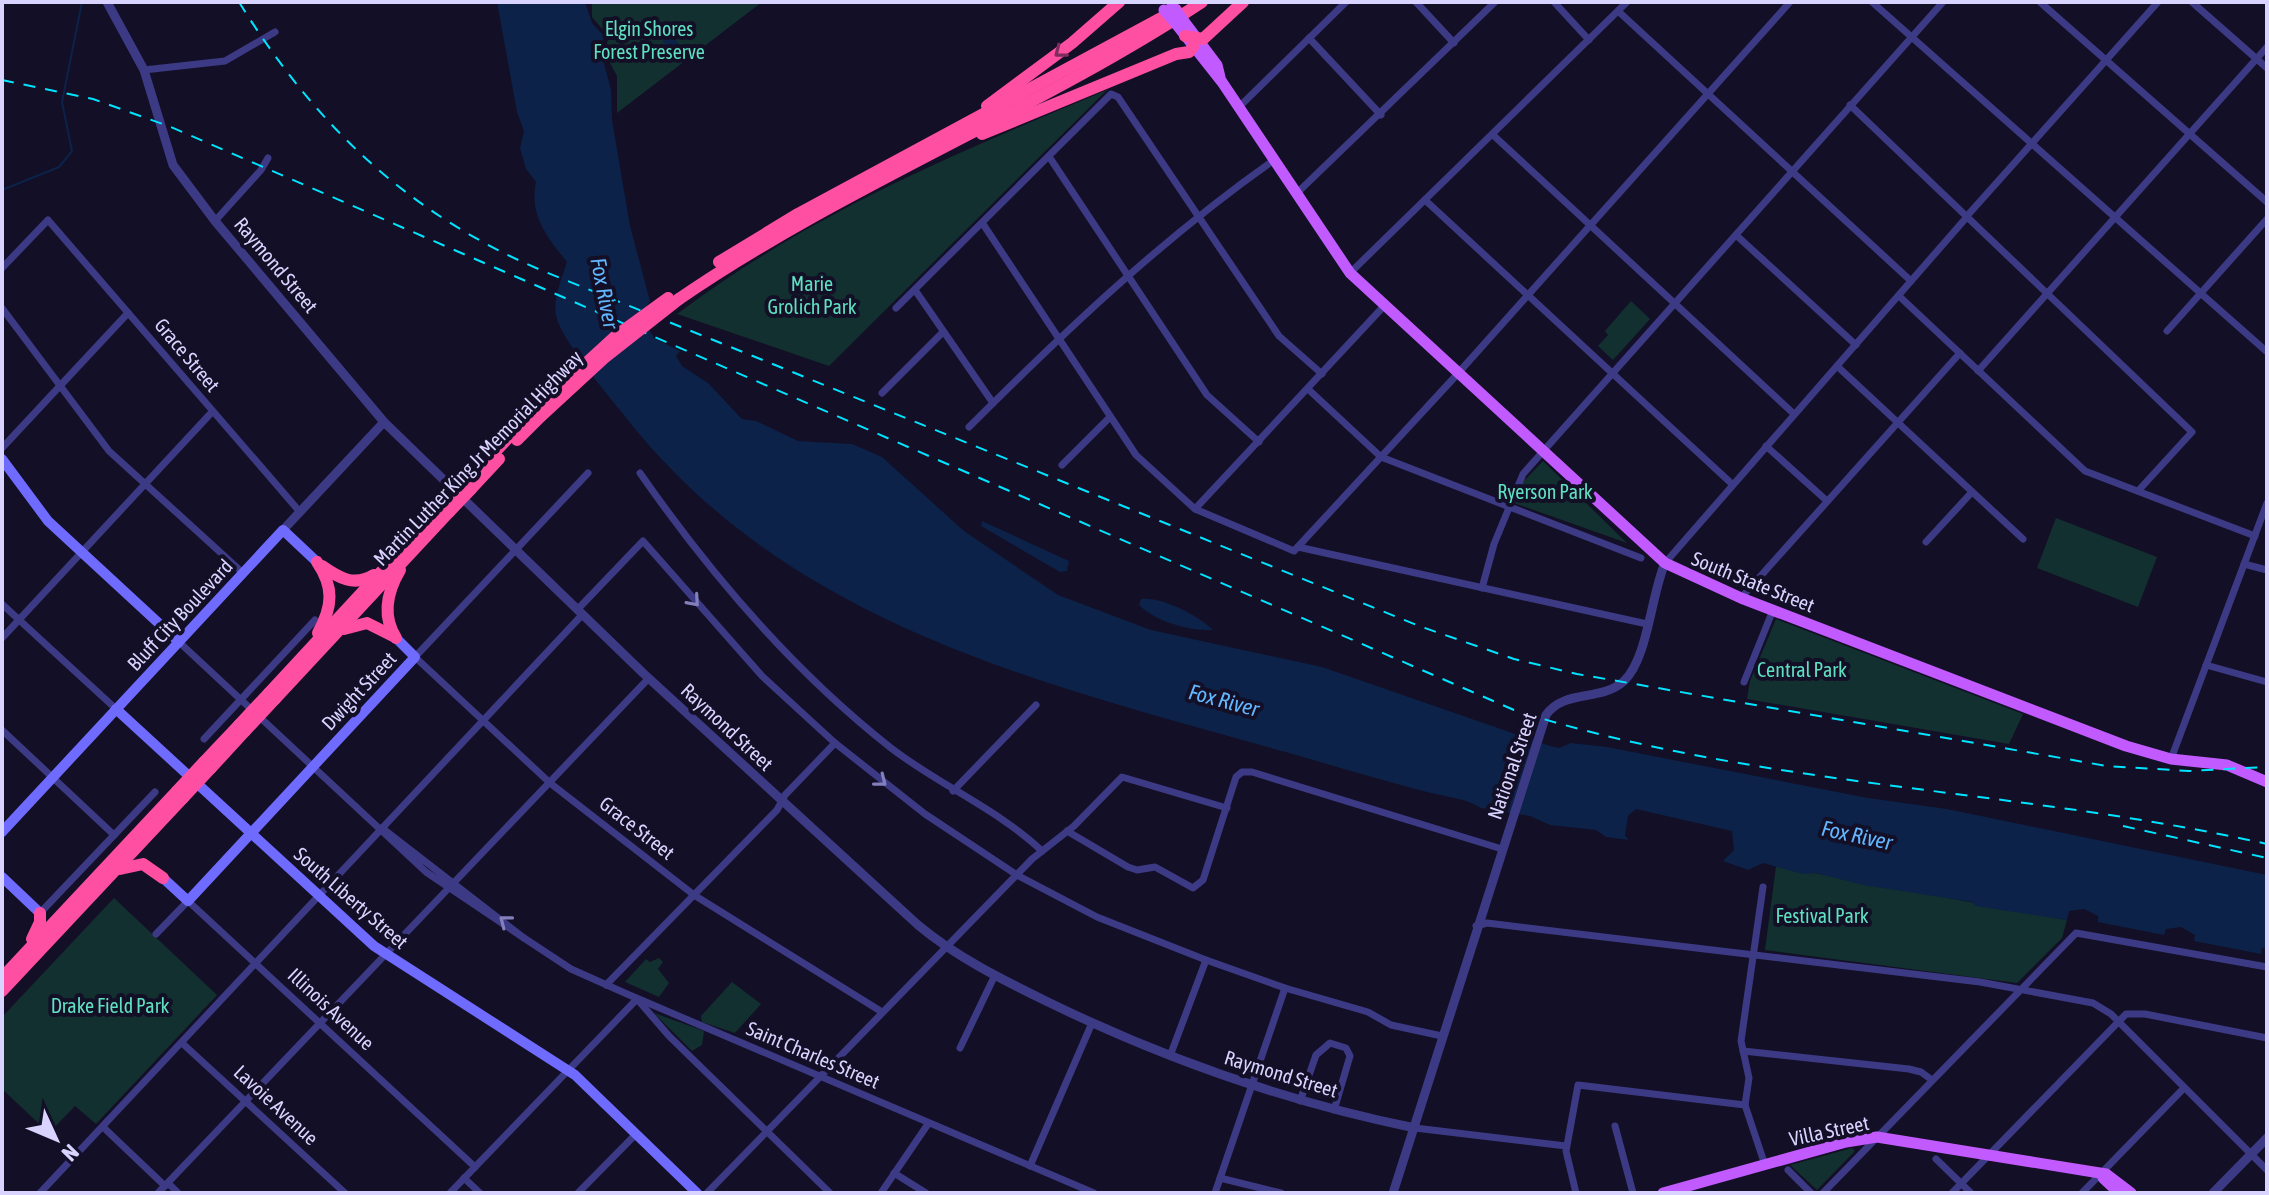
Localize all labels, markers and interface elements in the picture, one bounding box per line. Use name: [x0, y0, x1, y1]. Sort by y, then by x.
park label: Elgin Shores Forest Preserve: [593, 17, 705, 63]
one-way arrow: [1054, 43, 1069, 57]
street label: Raymond Street: [230, 212, 323, 317]
water label: Fox River: [585, 255, 625, 332]
park label: Marie Grolich Park: [767, 272, 857, 318]
street label: Grace Street: [150, 313, 225, 396]
street label: Martin Luther King Jr Memorial Highway: [369, 345, 587, 570]
park label: Ryerson Park: [1497, 480, 1593, 503]
street label: South State Street: [1688, 546, 1818, 617]
street label: Bluff City Boulevard: [122, 554, 237, 675]
one-way arrow: [684, 591, 699, 606]
street label: Dwight Street: [317, 647, 401, 734]
park label: Central Park: [1757, 658, 1847, 681]
street label: Raymond Street: [677, 678, 778, 775]
water label: Fox River: [1186, 678, 1264, 722]
street label: National Street: [1482, 709, 1541, 822]
one-way arrow: [872, 771, 887, 785]
street label: Grace Street: [595, 791, 679, 864]
water label: Fox River: [1819, 815, 1896, 855]
street label: South Liberty Street: [290, 842, 413, 953]
park label: Festival Park: [1776, 904, 1869, 927]
one-way arrow: [500, 916, 514, 930]
street label: Illinois Avenue: [284, 963, 379, 1054]
park label: Drake Field Park: [51, 994, 170, 1017]
street label: Saint Charles Street: [743, 1016, 883, 1093]
street label: Raymond Street: [1222, 1045, 1341, 1102]
street label: Lavoie Avenue: [230, 1060, 323, 1149]
north arrow: [16, 1099, 96, 1179]
street label: Villa Street: [1787, 1111, 1871, 1150]
text: N: [57, 1139, 84, 1167]

